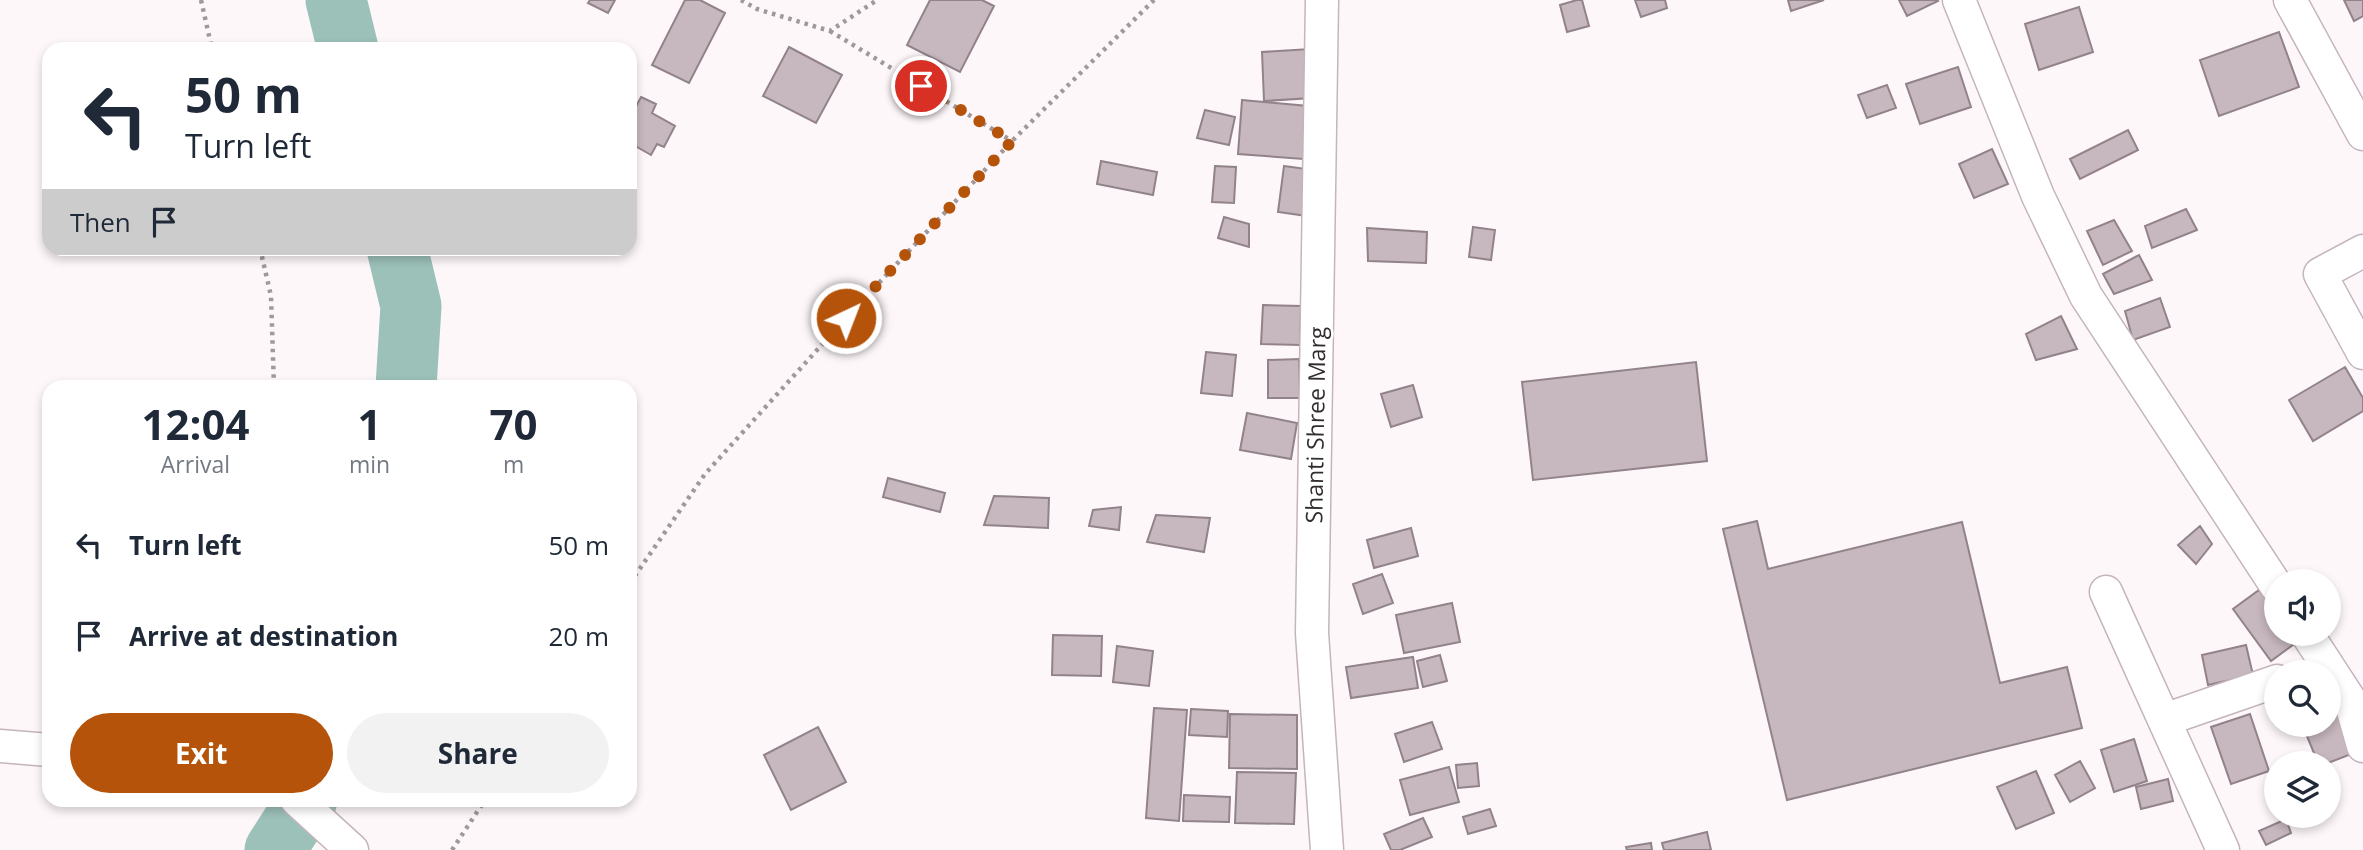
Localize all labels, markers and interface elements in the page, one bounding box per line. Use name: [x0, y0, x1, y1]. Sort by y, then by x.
pin: [891, 56, 951, 116]
text: 50 m: [185, 61, 302, 127]
icon: arrive: [902, 67, 940, 105]
icon: left: [70, 70, 161, 161]
text: Turn left: [185, 124, 311, 167]
icon: arrive: [145, 203, 183, 241]
text: Then: [70, 204, 131, 240]
position arrow: [809, 281, 883, 355]
street label: Shanti Shree Marg: [1297, 326, 1333, 524]
text: 12:04: [141, 395, 249, 452]
text: 1: [357, 395, 382, 452]
text: 70: [490, 395, 538, 452]
text: Arrival: [161, 448, 230, 480]
text: min: [349, 448, 390, 480]
text: m: [503, 448, 524, 480]
icon: left: [70, 526, 108, 564]
text: Turn left: [129, 527, 241, 563]
text: 50 m: [548, 527, 609, 563]
map controls: [2264, 569, 2341, 828]
button: sound: [2264, 569, 2341, 646]
icon: arrive: [70, 617, 108, 655]
text: Arrive at destination: [129, 618, 398, 654]
text: 20 m: [548, 618, 609, 654]
button: search: [2264, 660, 2341, 737]
button: Exit: [70, 713, 333, 793]
button: Share: [347, 713, 609, 793]
button: layers: [2264, 751, 2341, 828]

